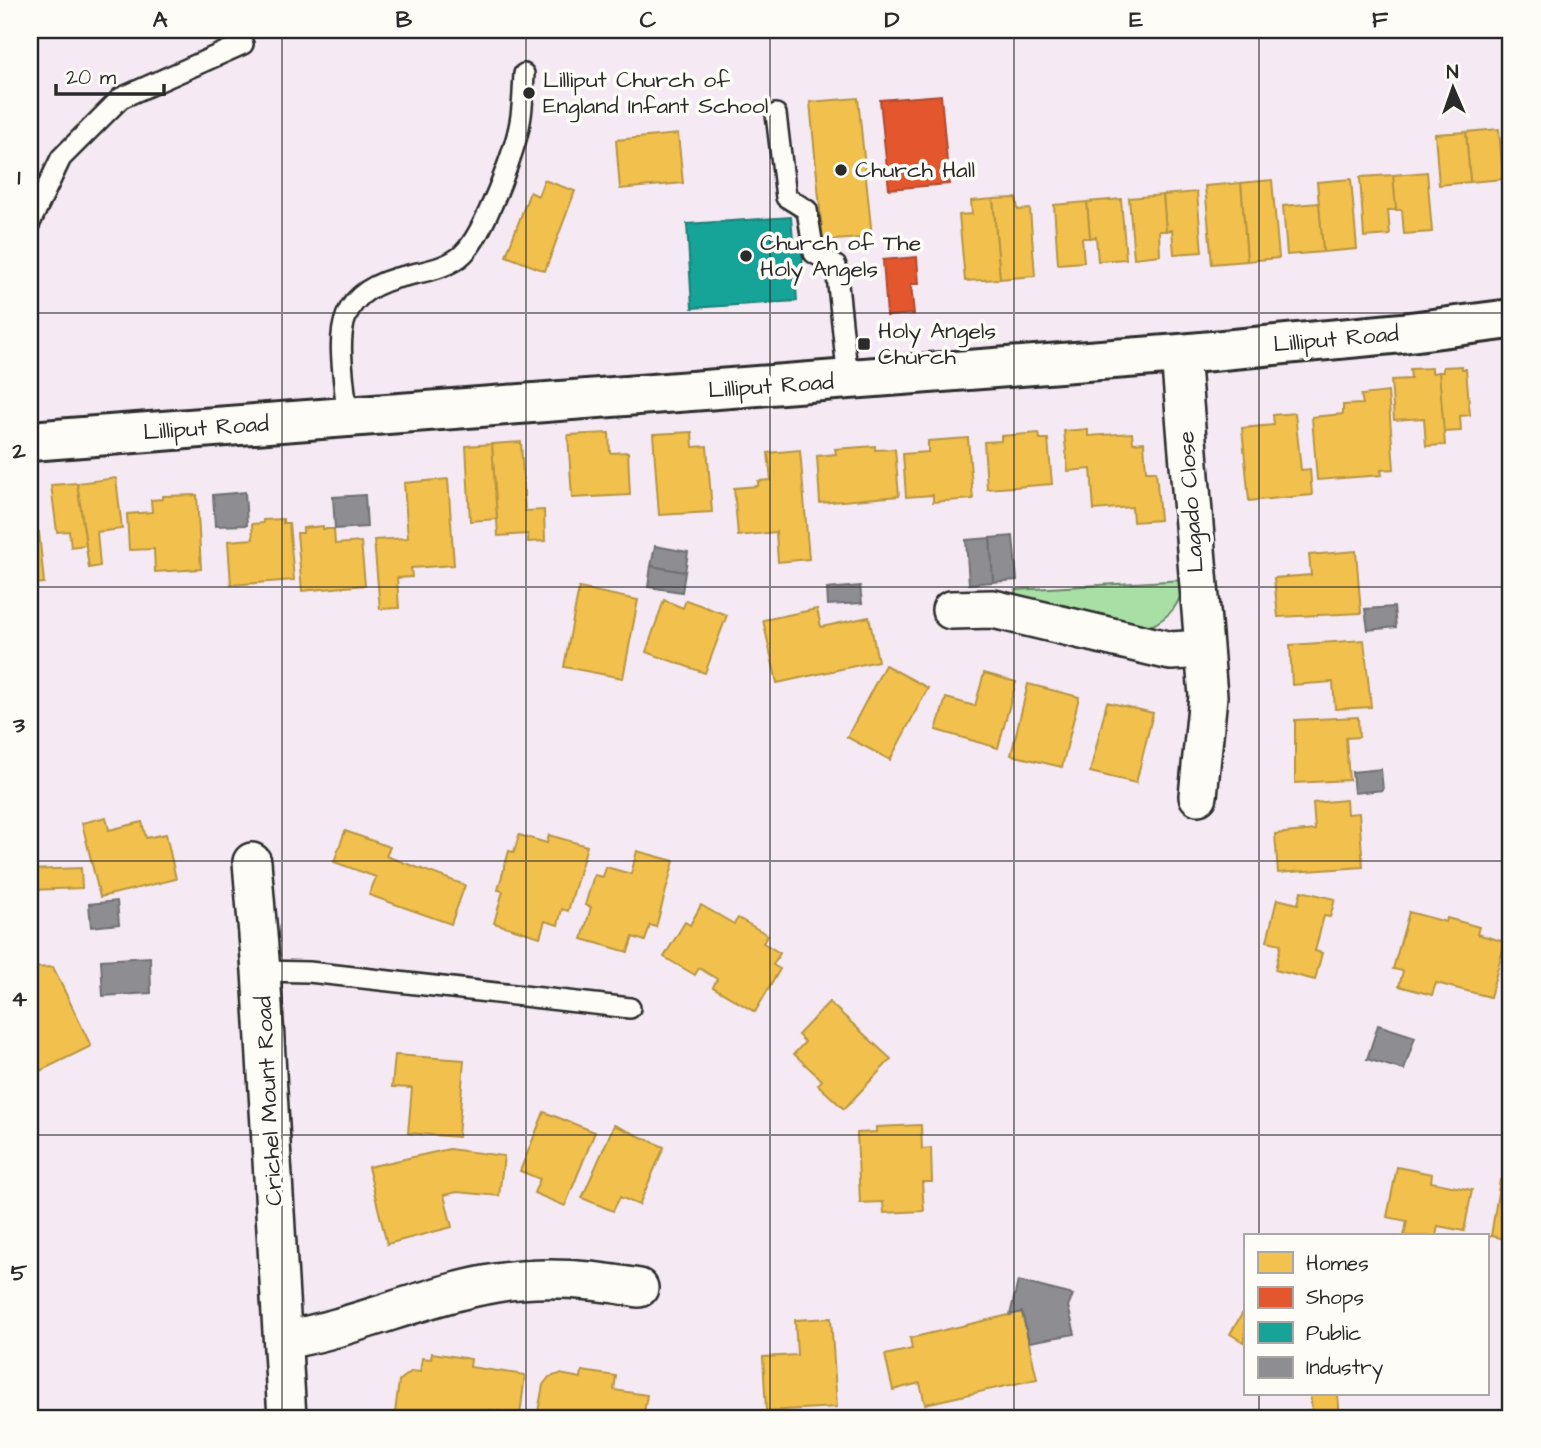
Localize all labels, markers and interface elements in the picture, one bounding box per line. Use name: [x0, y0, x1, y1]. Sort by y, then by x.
text: A: [153, 4, 168, 36]
text: B: [396, 4, 413, 36]
text: C: [640, 4, 657, 36]
text: D: [885, 4, 900, 36]
text: E: [1129, 4, 1143, 36]
text: F: [1372, 4, 1389, 36]
scale bar: [56, 52, 164, 96]
north arrow: [1418, 52, 1488, 122]
text: N: [1446, 59, 1459, 86]
text: 20 m: [66, 63, 117, 92]
place label: Lilliput Church of England Infant School: [543, 64, 768, 123]
marker: Lilliput Church of England Infant School: [521, 85, 537, 101]
place label: Church Hall: [855, 154, 975, 186]
text: 1: [18, 161, 21, 193]
marker: Church Hall: [833, 162, 849, 178]
place label: Church of The Holy Angels: [760, 227, 921, 286]
marker: Church of The Holy Angels: [738, 248, 754, 264]
place label: Holy Angels Church: [878, 315, 996, 373]
street label: Lilliput Road: [1272, 318, 1400, 360]
marker: Holy Angels Church: [856, 336, 872, 352]
street label: Lilliput Road: [707, 366, 835, 406]
street label: Lilliput Road: [142, 408, 270, 448]
street label: Lagado Close: [1170, 430, 1213, 574]
text: 2: [11, 435, 26, 467]
text: 3: [12, 709, 25, 741]
text: 4: [11, 983, 27, 1015]
street label: Crichel Mount Road: [248, 995, 290, 1207]
legend: [1244, 1234, 1488, 1396]
text: Homes: [1306, 1249, 1369, 1278]
text: 5: [11, 1257, 28, 1289]
text: Shops: [1306, 1283, 1364, 1313]
text: Public: [1306, 1319, 1362, 1348]
text: Industry: [1306, 1353, 1384, 1384]

